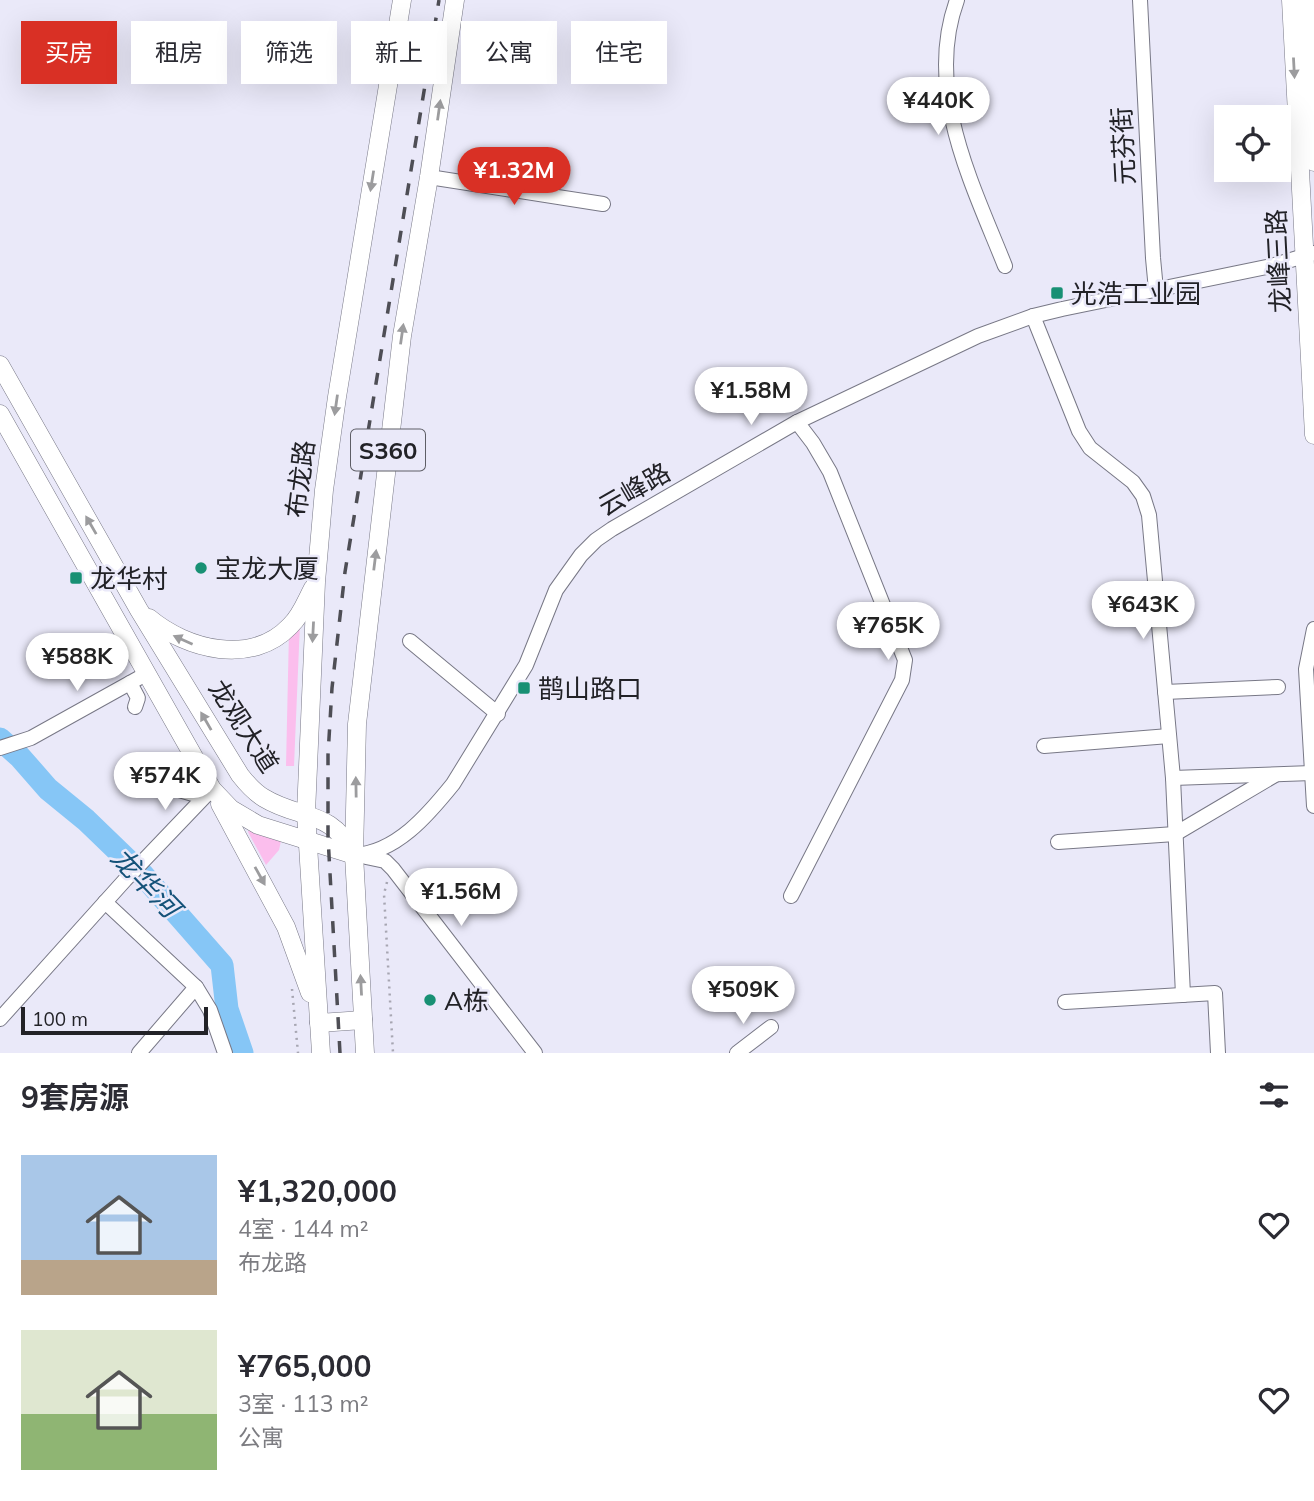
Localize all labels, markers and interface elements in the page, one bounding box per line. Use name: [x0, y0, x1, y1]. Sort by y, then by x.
chip: 买房: [21, 21, 117, 84]
chip: 租房: [131, 21, 227, 84]
chip: 筛选: [241, 21, 337, 84]
chip: 新上: [351, 21, 447, 84]
chip: 公寓: [461, 21, 557, 84]
chip: 住宅: [571, 21, 667, 84]
one-way arrow: [1289, 57, 1300, 79]
pin: ¥440K: [889, 78, 987, 137]
text: ¥440K: [903, 85, 973, 114]
one-way arrow: [434, 99, 445, 121]
map controls: [1214, 105, 1291, 182]
button: locate: [1214, 105, 1291, 182]
street label: 元芬街: [1104, 106, 1142, 186]
pin: ¥1.32M: [457, 148, 571, 207]
text: ¥1.32M: [474, 155, 554, 184]
one-way arrow: [366, 170, 377, 192]
street label: 龙峰三路: [1259, 208, 1297, 314]
place label: 光浩工业园: [1071, 277, 1201, 310]
marker: 光浩工业园: [1049, 285, 1065, 301]
one-way arrow: [397, 323, 408, 345]
pin: ¥1.58M: [694, 368, 808, 427]
text: ¥1.58M: [711, 375, 791, 404]
one-way arrow: [330, 395, 341, 417]
road number: S360: [351, 430, 425, 471]
street label: 布龙路: [279, 438, 321, 520]
street label: 云峰路: [592, 455, 676, 523]
one-way arrow: [85, 515, 97, 534]
one-way arrow: [370, 549, 381, 571]
place label: 宝龙大厦: [215, 552, 319, 585]
marker: 宝龙大厦: [193, 560, 209, 576]
place label: 龙华村: [90, 562, 168, 595]
marker: 龙华村: [68, 570, 84, 586]
pin: ¥643K: [1094, 582, 1192, 641]
text: ¥643K: [1108, 589, 1178, 618]
pin: ¥765K: [839, 602, 937, 662]
text: ¥765K: [853, 610, 923, 639]
one-way arrow: [307, 621, 318, 643]
pin: ¥588K: [28, 634, 126, 693]
one-way arrow: [172, 634, 193, 645]
text: ¥588K: [42, 641, 112, 670]
place label: 鹊山路口: [538, 672, 642, 705]
street label: 龙观大道: [202, 673, 286, 779]
marker: 鹊山路口: [516, 680, 532, 696]
one-way arrow: [200, 711, 212, 730]
pin: ¥574K: [116, 752, 214, 812]
text: ¥574K: [130, 760, 200, 789]
one-way arrow: [350, 775, 362, 797]
water label: 龙华河: [104, 840, 191, 928]
one-way arrow: [254, 866, 266, 886]
pin: ¥1.56M: [404, 869, 518, 928]
text: ¥1.56M: [421, 876, 501, 905]
pin: ¥509K: [694, 967, 792, 1026]
one-way arrow: [356, 974, 367, 996]
text: ¥509K: [708, 974, 778, 1003]
place label: A栋: [444, 984, 489, 1017]
marker: A栋: [422, 992, 438, 1008]
scale bar: [21, 1004, 208, 1036]
text: 100 m: [32, 1007, 88, 1031]
icon: filters: [1255, 1076, 1293, 1114]
text: 9套房源: [21, 1078, 129, 1116]
text: ¥1,320,000: [238, 1172, 397, 1210]
icon: home: [77, 1183, 161, 1267]
icon: heart: [1255, 1206, 1293, 1244]
text: 4室 · 144 m²: [238, 1214, 368, 1243]
text: 布龙路: [238, 1248, 307, 1277]
text: ¥765,000: [238, 1347, 371, 1385]
icon: home: [77, 1358, 161, 1442]
icon: heart: [1255, 1381, 1293, 1419]
text: 3室 · 113 m²: [238, 1389, 368, 1418]
text: 公寓: [238, 1423, 284, 1452]

